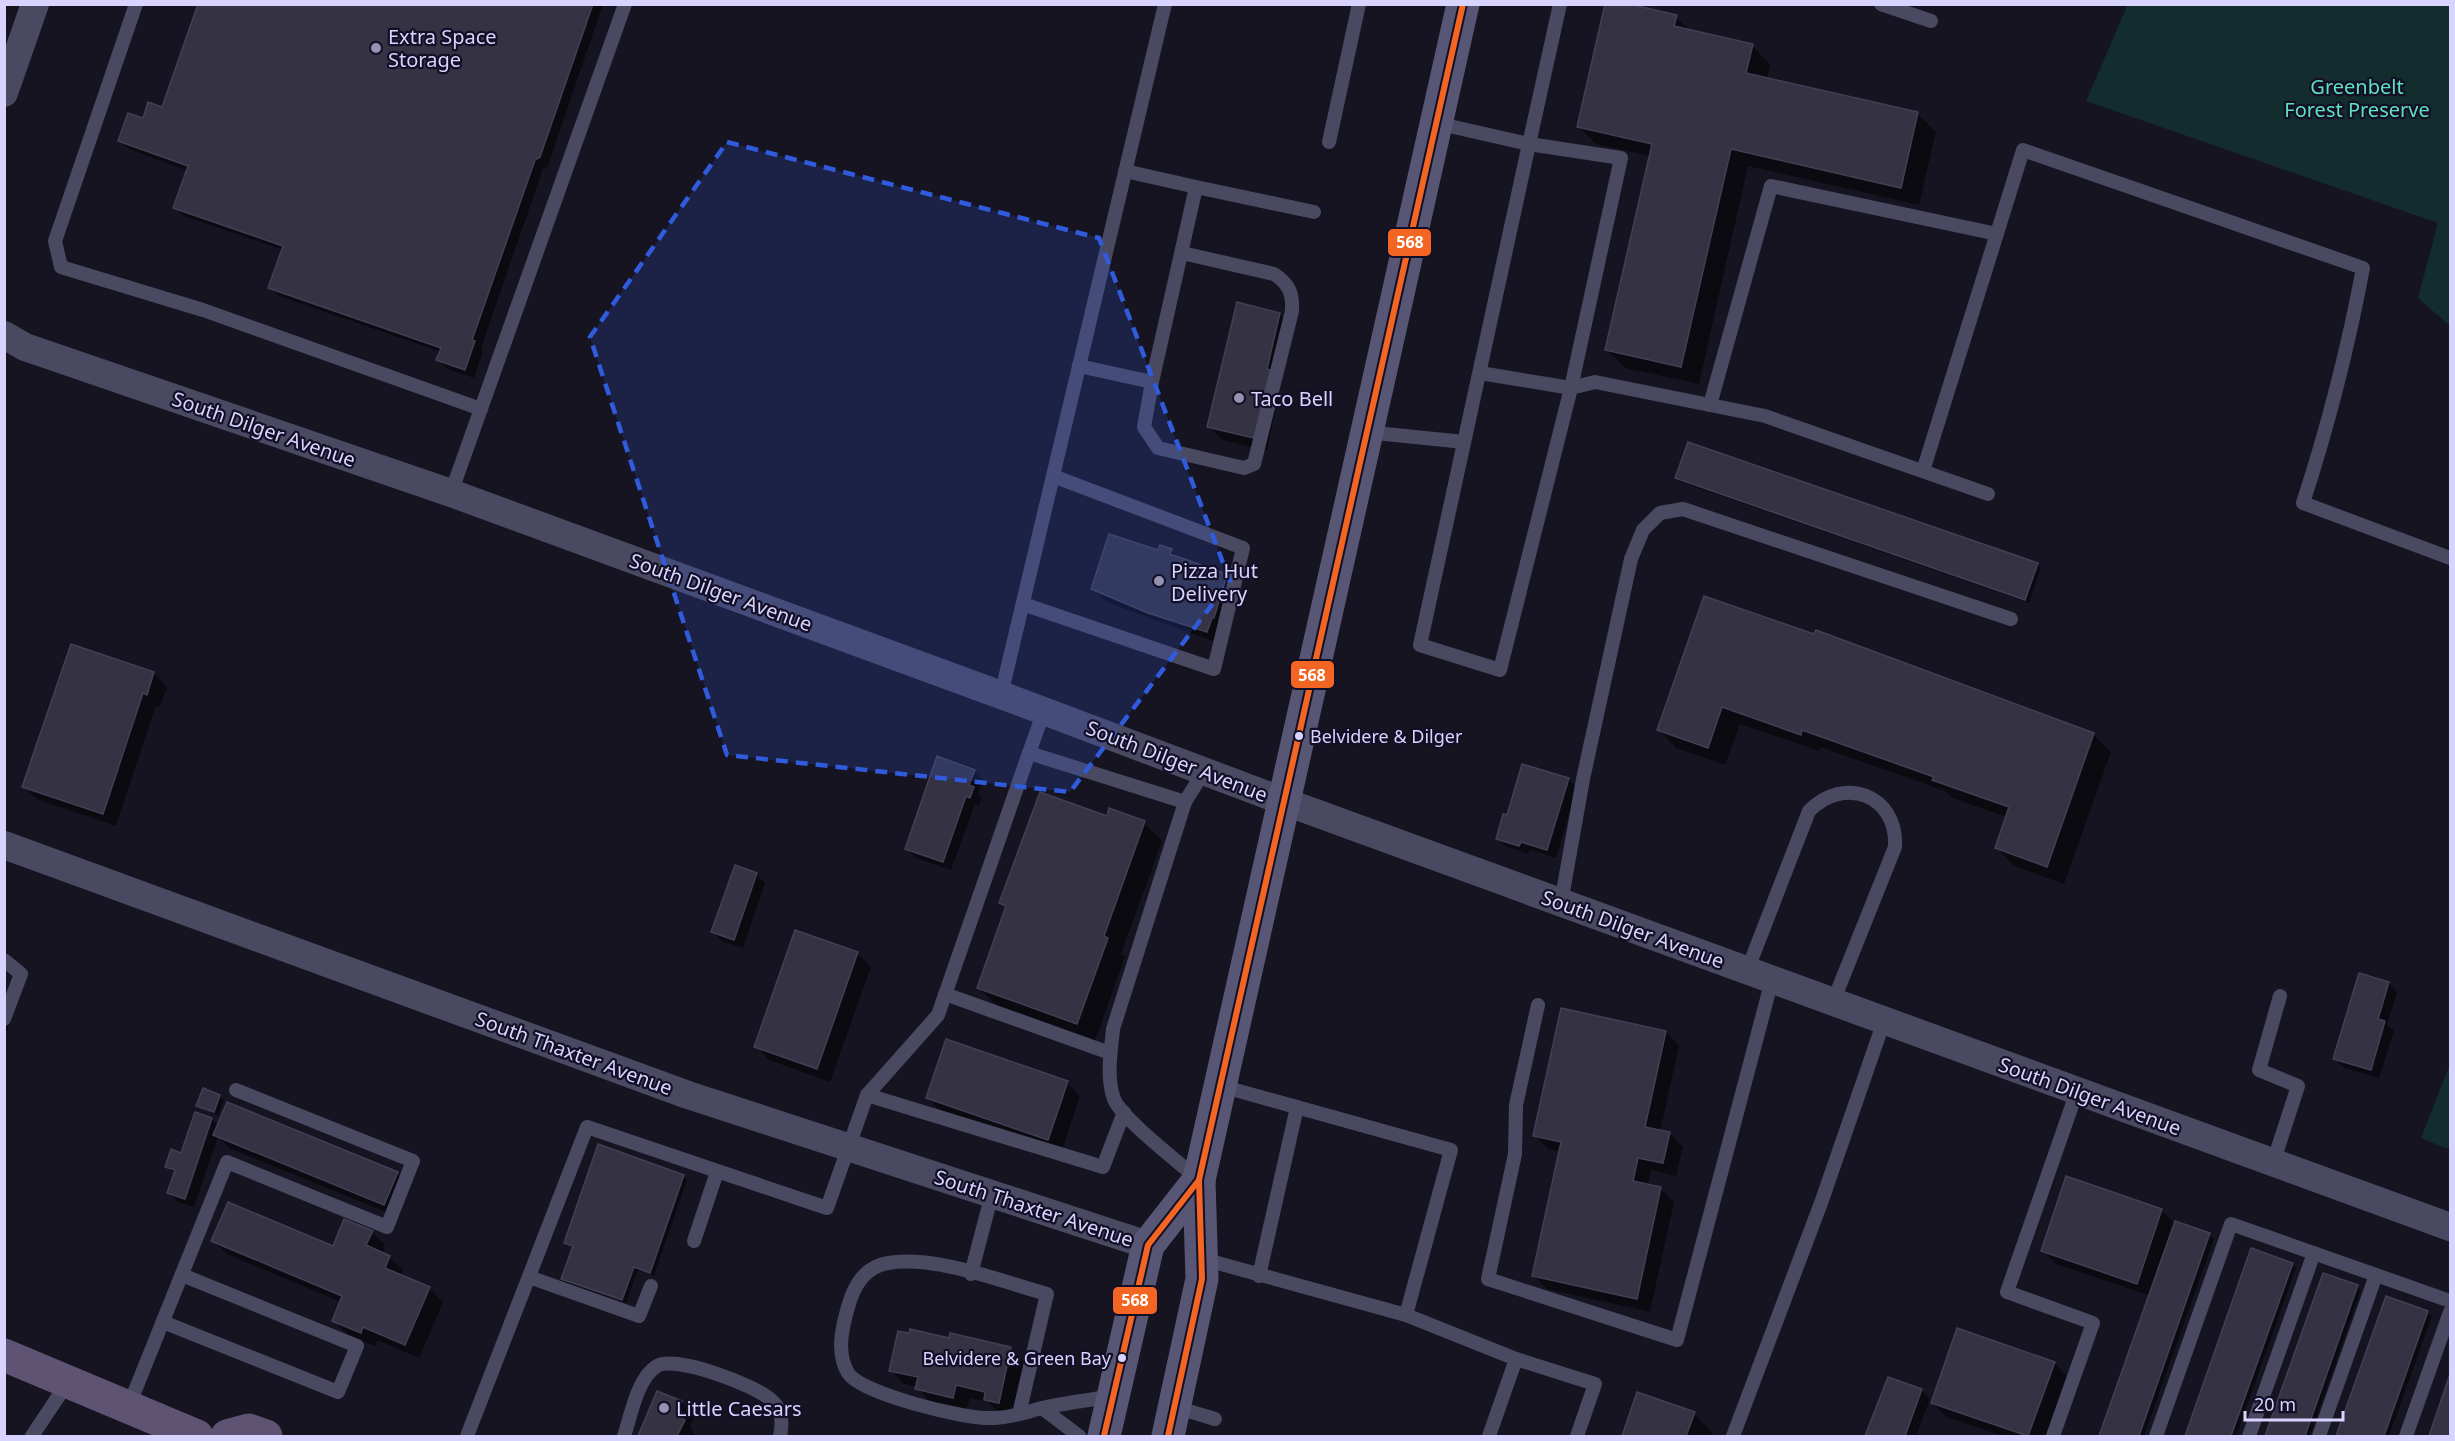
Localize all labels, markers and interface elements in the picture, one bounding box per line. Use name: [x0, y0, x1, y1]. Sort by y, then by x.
place label: Extra Space Storage: [388, 23, 497, 73]
marker: Extra Space Storage: [369, 41, 383, 55]
park label: Greenbelt Forest Preserve: [2284, 73, 2430, 123]
line badge: 568: [1387, 228, 1432, 257]
text: 568: [1396, 231, 1424, 253]
street label: South Dilger Avenue: [169, 385, 359, 473]
place label: Taco Bell: [1251, 385, 1333, 412]
marker: Taco Bell: [1232, 391, 1246, 405]
street label: South Dilger Avenue: [626, 546, 816, 638]
place label: Pizza Hut Delivery: [1171, 557, 1258, 607]
marker: Pizza Hut Delivery: [1152, 574, 1166, 588]
line badge: 568: [1290, 660, 1335, 689]
text: 568: [1298, 664, 1326, 686]
street label: South Dilger Avenue: [1082, 714, 1272, 808]
place label: Belvidere & Dilger: [1310, 724, 1463, 748]
marker: Belvidere & Dilger: [1293, 730, 1305, 742]
street label: South Dilger Avenue: [1538, 883, 1728, 975]
street label: South Thaxter Avenue: [472, 1005, 676, 1101]
street label: South Dilger Avenue: [1995, 1050, 2185, 1142]
street label: South Thaxter Avenue: [931, 1163, 1137, 1253]
line badge: 568: [1112, 1286, 1158, 1315]
text: 568: [1121, 1289, 1149, 1311]
place label: Belvidere & Green Bay: [922, 1346, 1112, 1370]
marker: Belvidere & Green Bay: [1116, 1352, 1128, 1364]
scale bar: [2245, 1384, 2342, 1422]
text: 20 m: [2254, 1392, 2296, 1416]
place label: Little Caesars: [676, 1395, 802, 1422]
marker: Little Caesars: [657, 1401, 671, 1415]

